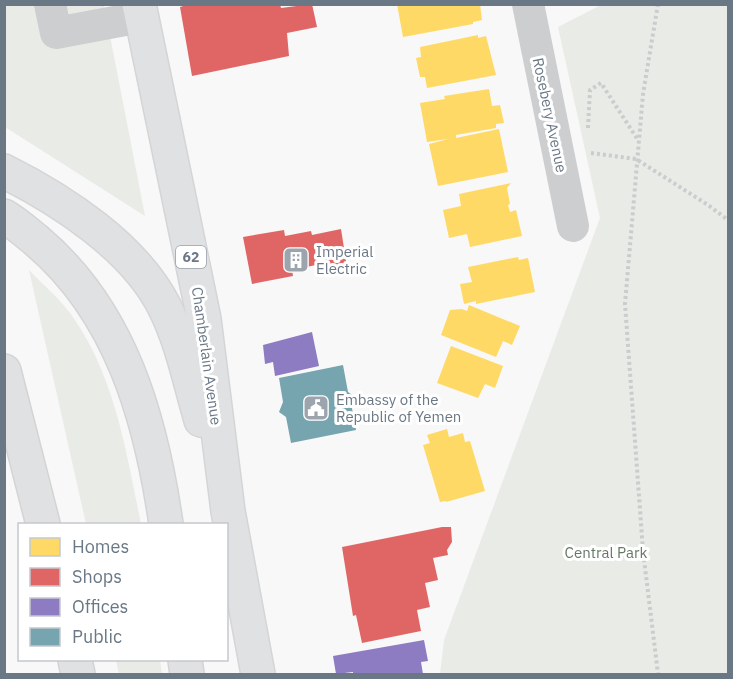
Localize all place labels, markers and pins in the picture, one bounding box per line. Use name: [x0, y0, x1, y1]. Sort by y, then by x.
place label: Imperial Electric: [316, 242, 373, 278]
building icon: Imperial Electric: [281, 245, 311, 275]
place label: Embassy of the Republic of Yemen: [336, 390, 461, 426]
public building icon: Embassy of the Republic of Yemen: [301, 393, 331, 423]

